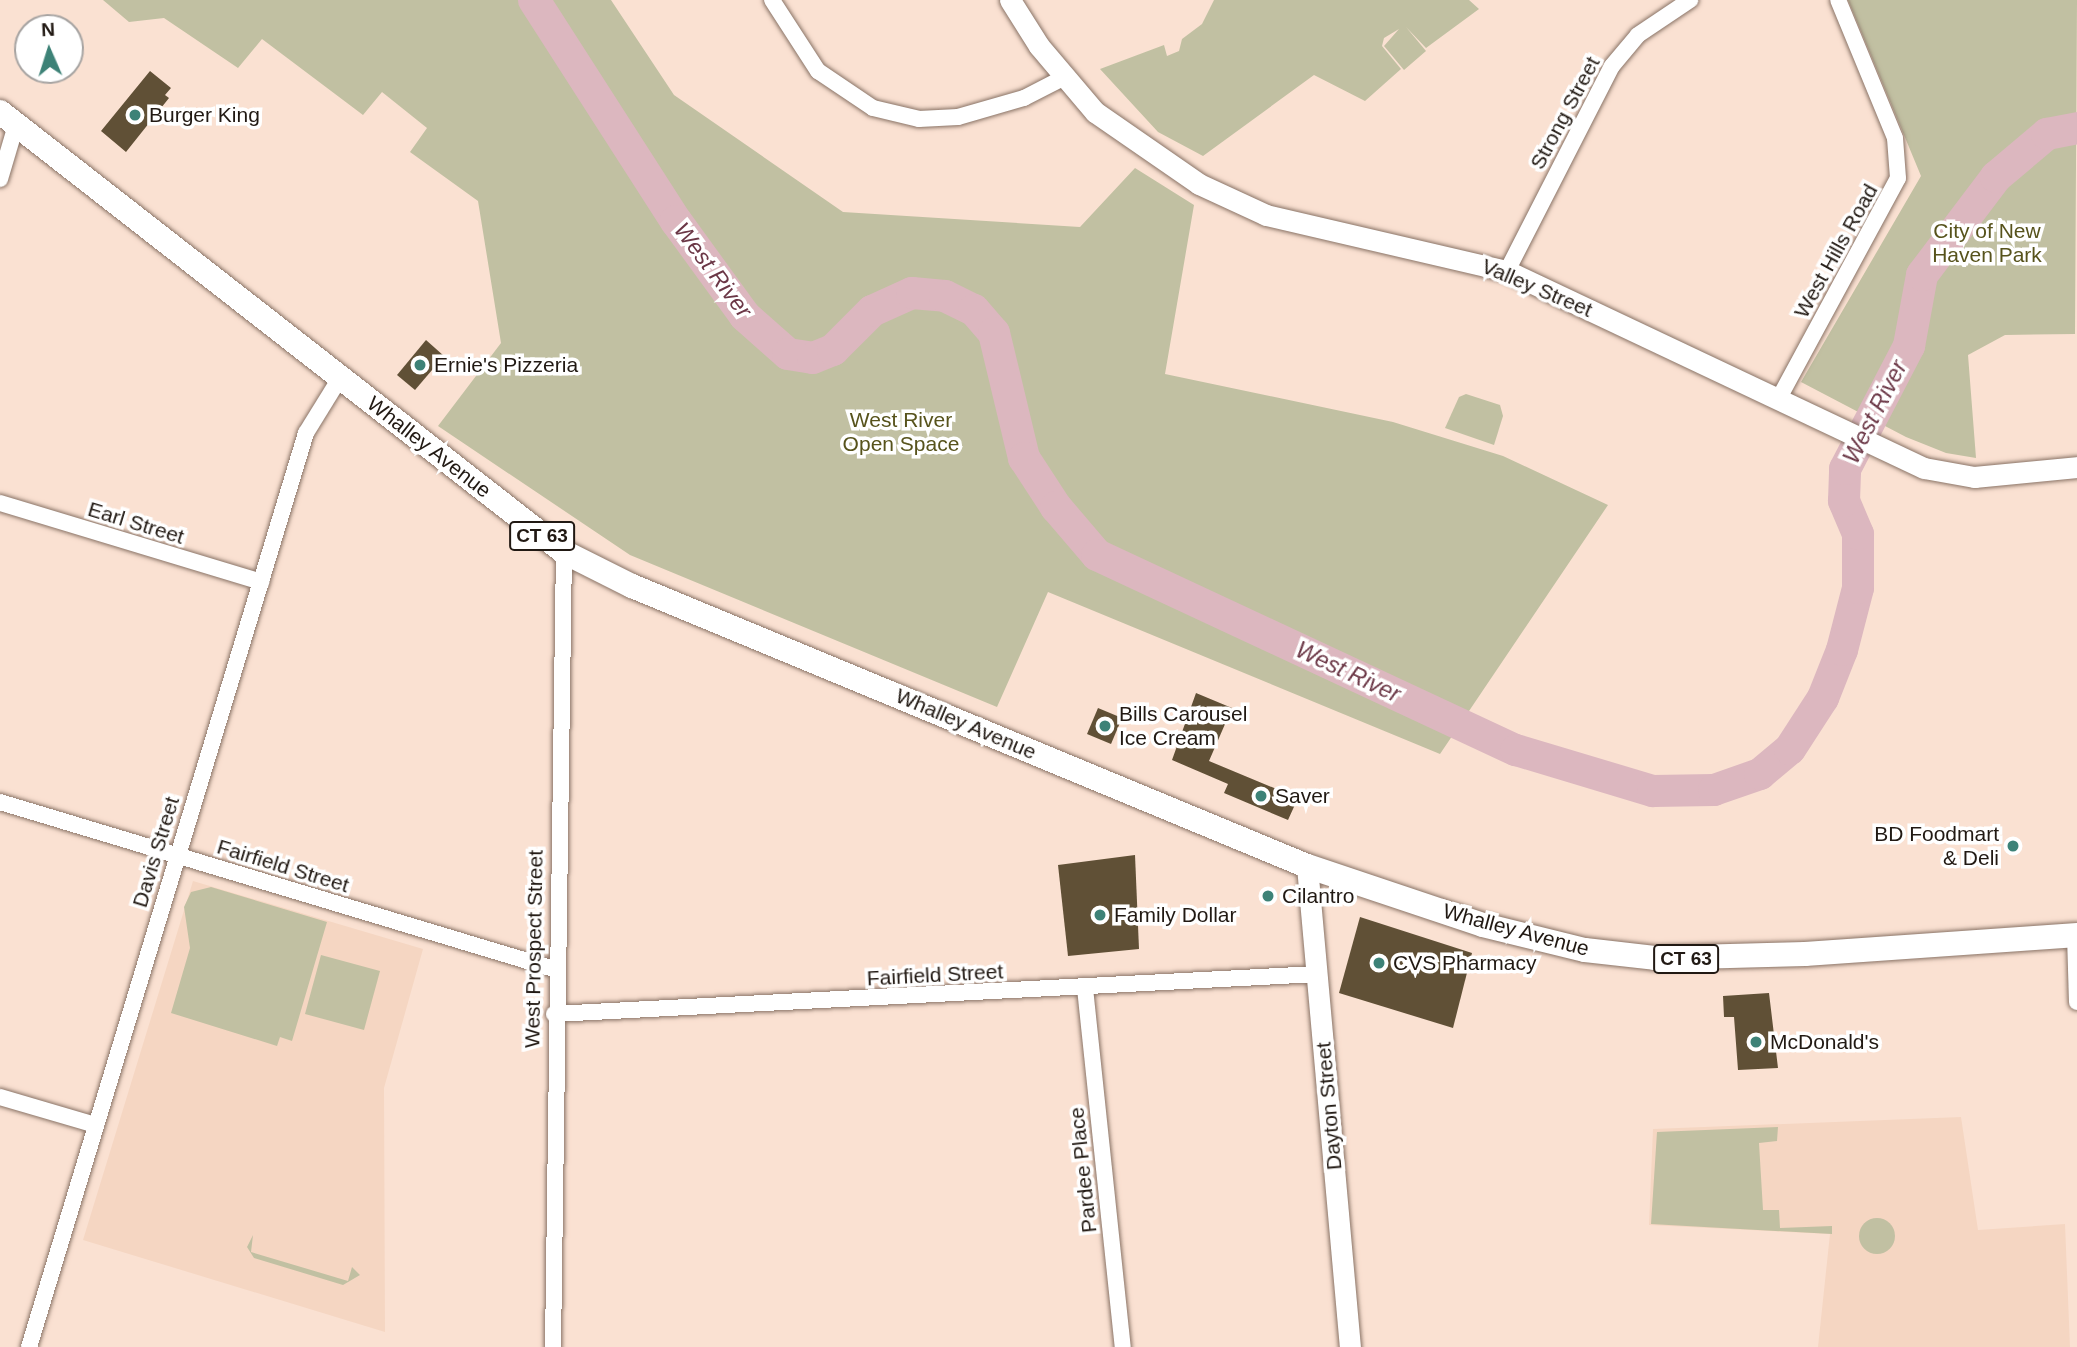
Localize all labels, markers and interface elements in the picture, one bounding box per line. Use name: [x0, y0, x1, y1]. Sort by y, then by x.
north arrow: [14, 14, 84, 84]
text: N: [41, 19, 55, 40]
street label: Strong Street: [1525, 52, 1605, 174]
place label: Burger King: [149, 102, 260, 128]
marker: Burger King: [127, 107, 143, 123]
street label: West Hills Road: [1789, 180, 1883, 322]
water label: West River: [668, 217, 758, 323]
park label: City of New Haven Park: [1932, 218, 2042, 268]
street label: Valley Street: [1478, 253, 1596, 323]
place label: Ernie's Pizzeria: [434, 352, 578, 378]
water label: West River: [1837, 356, 1913, 468]
marker: Ernie's Pizzeria: [412, 357, 428, 373]
street label: Whalley Avenue: [362, 390, 496, 504]
park label: West River Open Space: [843, 407, 959, 457]
street label: Earl Street: [85, 496, 187, 550]
road number: CT 63: [509, 520, 575, 552]
water label: West River: [1291, 636, 1405, 708]
street label: Whalley Avenue: [891, 683, 1041, 765]
place label: Bills Carousel Ice Cream: [1119, 701, 1247, 751]
marker: Bills Carousel Ice Cream: [1097, 718, 1113, 734]
place label: Saver: [1275, 783, 1330, 809]
marker: Saver: [1253, 788, 1269, 804]
street label: Davis Street: [127, 794, 185, 910]
place label: BD Foodmart & Deli: [1874, 821, 1999, 871]
street label: Fairfield Street: [214, 834, 352, 898]
marker: BD Foodmart & Deli: [2005, 838, 2021, 854]
street label: West Prospect Street: [520, 850, 548, 1048]
place label: Cilantro: [1282, 883, 1354, 909]
marker: Cilantro: [1260, 888, 1276, 904]
street label: Whalley Avenue: [1440, 898, 1592, 962]
place label: Family Dollar: [1114, 902, 1237, 928]
marker: Family Dollar: [1092, 907, 1108, 923]
road number: CT 63: [1653, 944, 1719, 974]
place label: CVS Pharmacy: [1393, 950, 1537, 976]
marker: CVS Pharmacy: [1371, 955, 1387, 971]
street label: Fairfield Street: [866, 959, 1004, 991]
place label: McDonald's: [1770, 1029, 1879, 1055]
marker: McDonald's: [1748, 1034, 1764, 1050]
street label: Dayton Street: [1311, 1041, 1347, 1171]
street label: Pardee Place: [1064, 1106, 1102, 1234]

